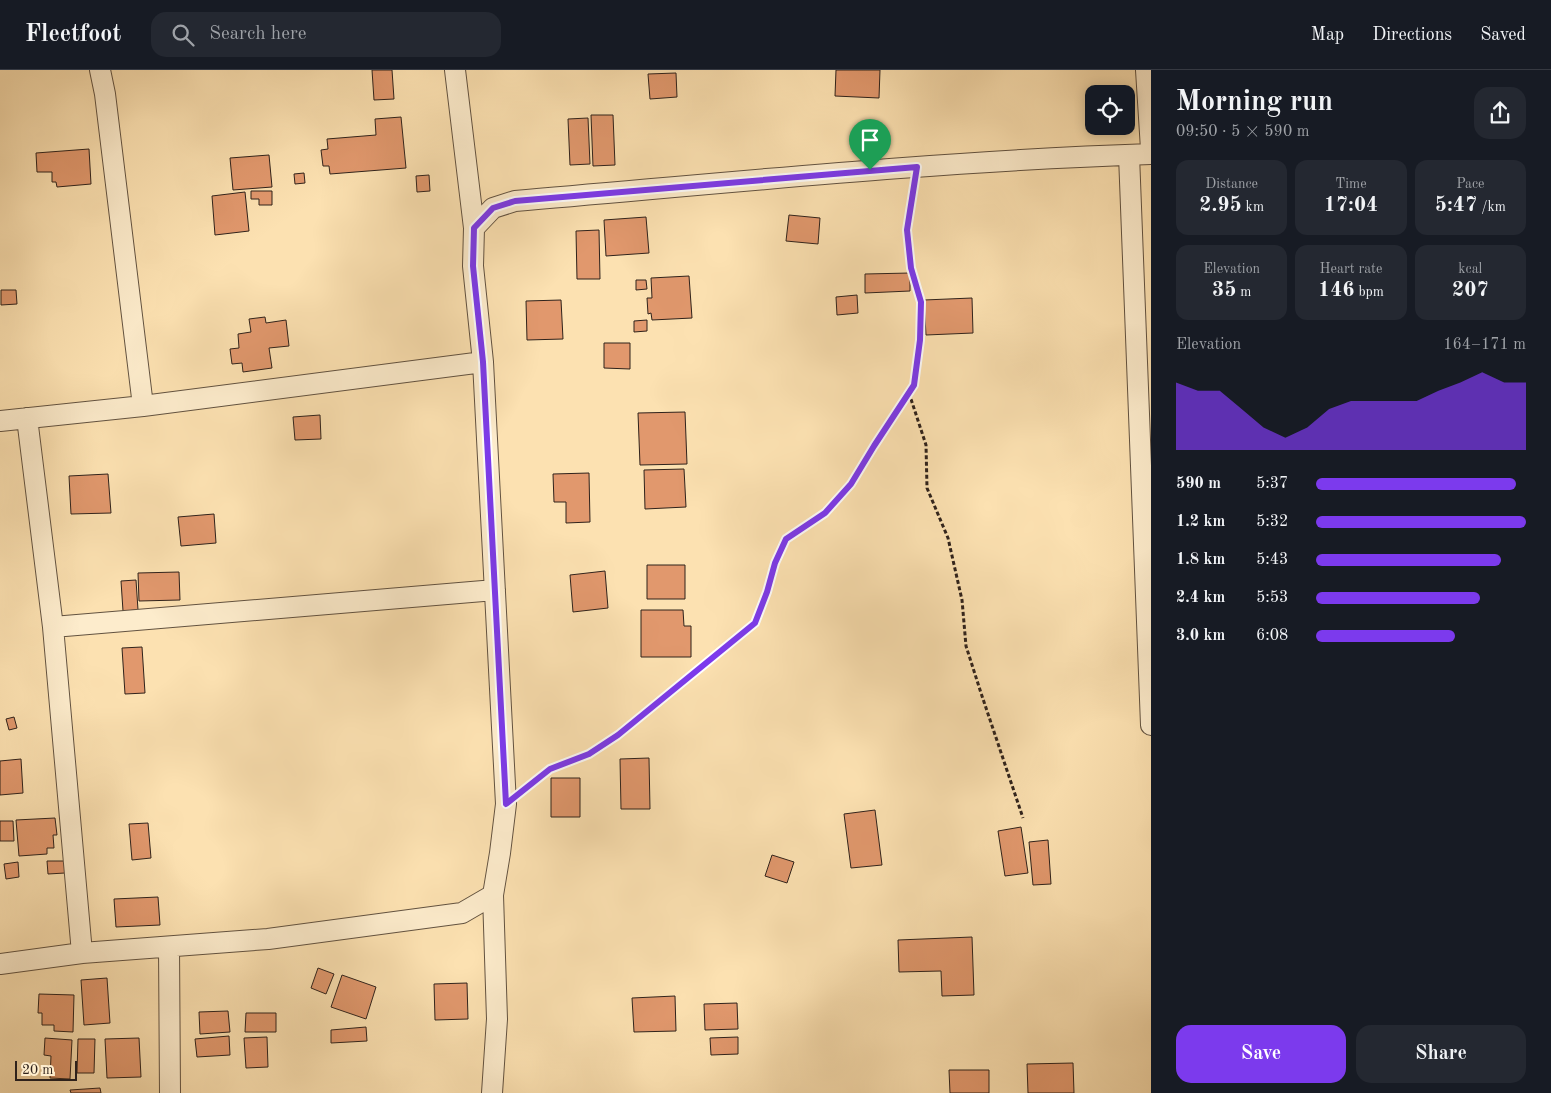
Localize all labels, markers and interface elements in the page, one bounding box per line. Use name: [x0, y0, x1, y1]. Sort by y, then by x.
search box: [151, 12, 501, 57]
icon: search: [169, 21, 197, 49]
text: Fleetfoot: [25, 23, 121, 47]
text: Search here: [209, 25, 306, 44]
text: Map: [1311, 26, 1344, 44]
text: Directions: [1372, 26, 1452, 44]
text: Saved: [1480, 26, 1526, 44]
map controls: [1085, 85, 1135, 135]
button: locate: [1085, 85, 1135, 135]
button: share: [1474, 87, 1526, 139]
text: Morning run: [1176, 89, 1333, 117]
pin: [849, 119, 891, 170]
text: 09:50 · 5 × 590 m: [1176, 124, 1309, 140]
icon: arrive: [856, 126, 884, 154]
text: Distance: [1205, 177, 1258, 191]
text: Time: [1335, 177, 1367, 191]
text: Pace: [1456, 177, 1485, 191]
text: 2.95: [1199, 195, 1242, 216]
text: 17:04: [1324, 195, 1378, 216]
text: 5:47: [1435, 195, 1477, 216]
text: km: [1242, 200, 1264, 214]
text: /km: [1477, 200, 1506, 214]
text: Elevation: [1203, 262, 1260, 276]
text: Heart rate: [1320, 262, 1382, 276]
text: kcal: [1458, 262, 1482, 276]
text: 35: [1212, 280, 1236, 301]
text: 146: [1318, 280, 1355, 301]
text: 207: [1452, 280, 1489, 301]
text: m: [1236, 285, 1251, 299]
text: bpm: [1355, 285, 1384, 299]
text: Elevation: [1176, 337, 1241, 353]
text: 164–171 m: [1443, 337, 1526, 353]
text: 590 m: [1176, 476, 1221, 492]
text: 5:37: [1256, 476, 1288, 492]
text: 1.2 km: [1176, 514, 1225, 530]
text: 5:32: [1256, 514, 1288, 530]
text: 1.8 km: [1176, 552, 1225, 568]
text: 5:43: [1256, 552, 1288, 568]
text: 2.4 km: [1176, 590, 1225, 606]
text: 5:53: [1256, 590, 1288, 606]
text: 3.0 km: [1176, 628, 1225, 644]
text: 6:08: [1256, 628, 1288, 644]
button: Save: [1176, 1025, 1346, 1083]
button: Share: [1356, 1025, 1526, 1083]
scale bar: [15, 1058, 78, 1081]
text: 20 m: [22, 1063, 53, 1077]

